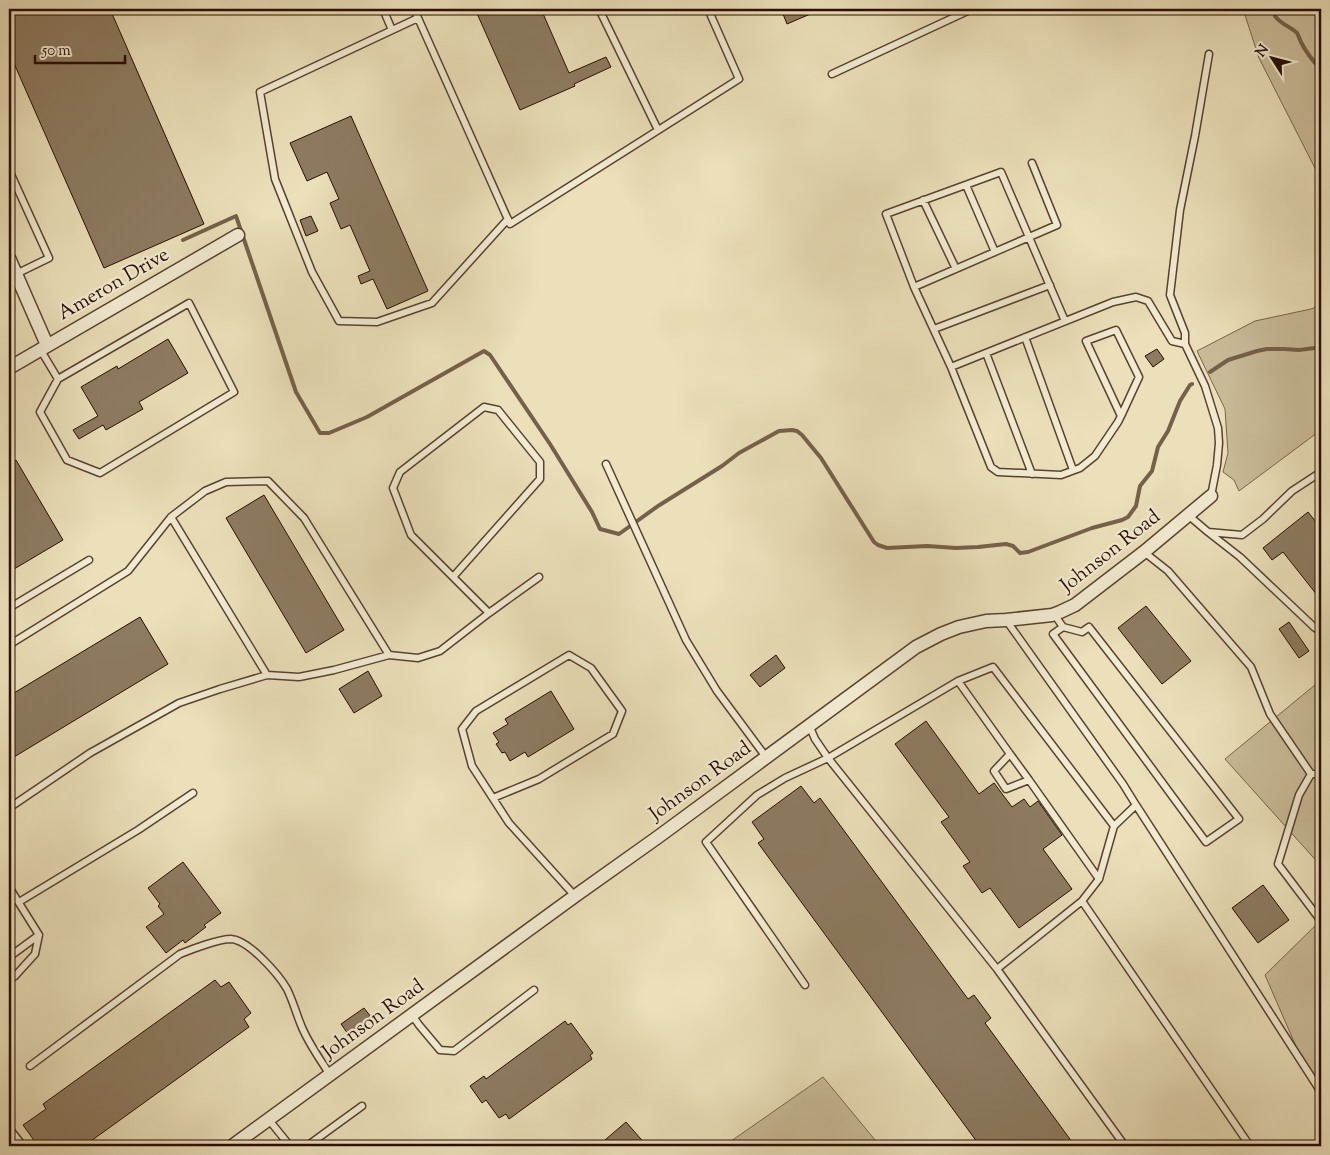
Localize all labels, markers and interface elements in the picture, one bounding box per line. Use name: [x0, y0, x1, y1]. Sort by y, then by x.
scale bar: [35, 32, 125, 64]
north arrow: [1248, 32, 1298, 82]
text: 50 m: [41, 41, 71, 62]
text: N: [1252, 41, 1274, 62]
street label: Ameron Drive: [53, 241, 175, 329]
street label: Johnson Road: [1054, 504, 1167, 601]
street label: Johnson Road: [643, 735, 758, 830]
street label: Johnson Road: [316, 973, 431, 1068]

